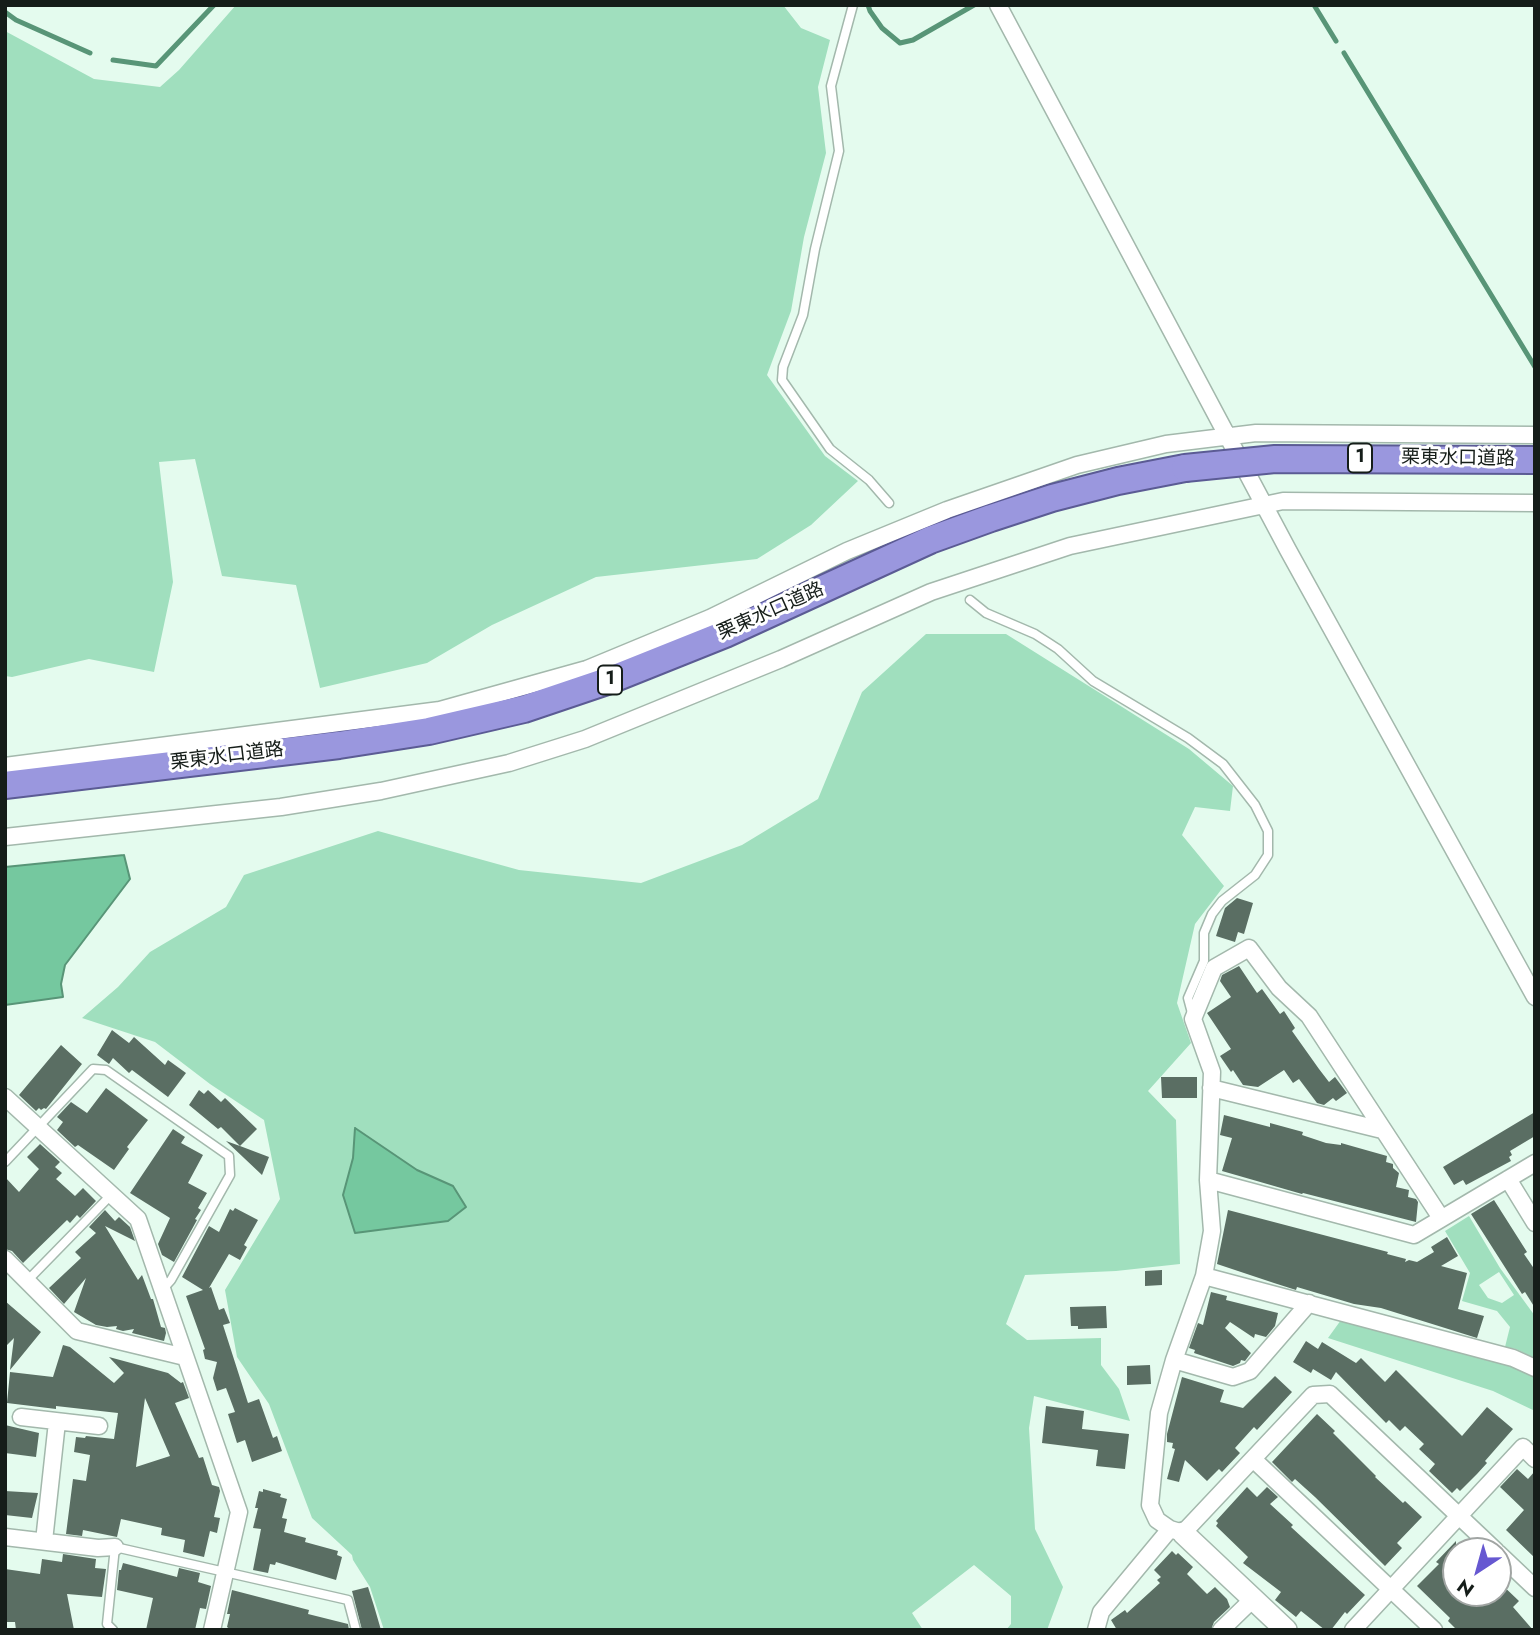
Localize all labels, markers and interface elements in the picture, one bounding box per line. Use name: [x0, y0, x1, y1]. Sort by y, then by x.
road number: 1: [1348, 444, 1372, 472]
street label: 栗東水口道路: [1401, 447, 1515, 471]
street label: 栗東水口道路: [714, 578, 828, 646]
road number: 1: [598, 666, 622, 694]
street label: 栗東水口道路: [169, 739, 285, 775]
north arrow: [1442, 1537, 1512, 1607]
text: N: [1451, 1572, 1480, 1603]

